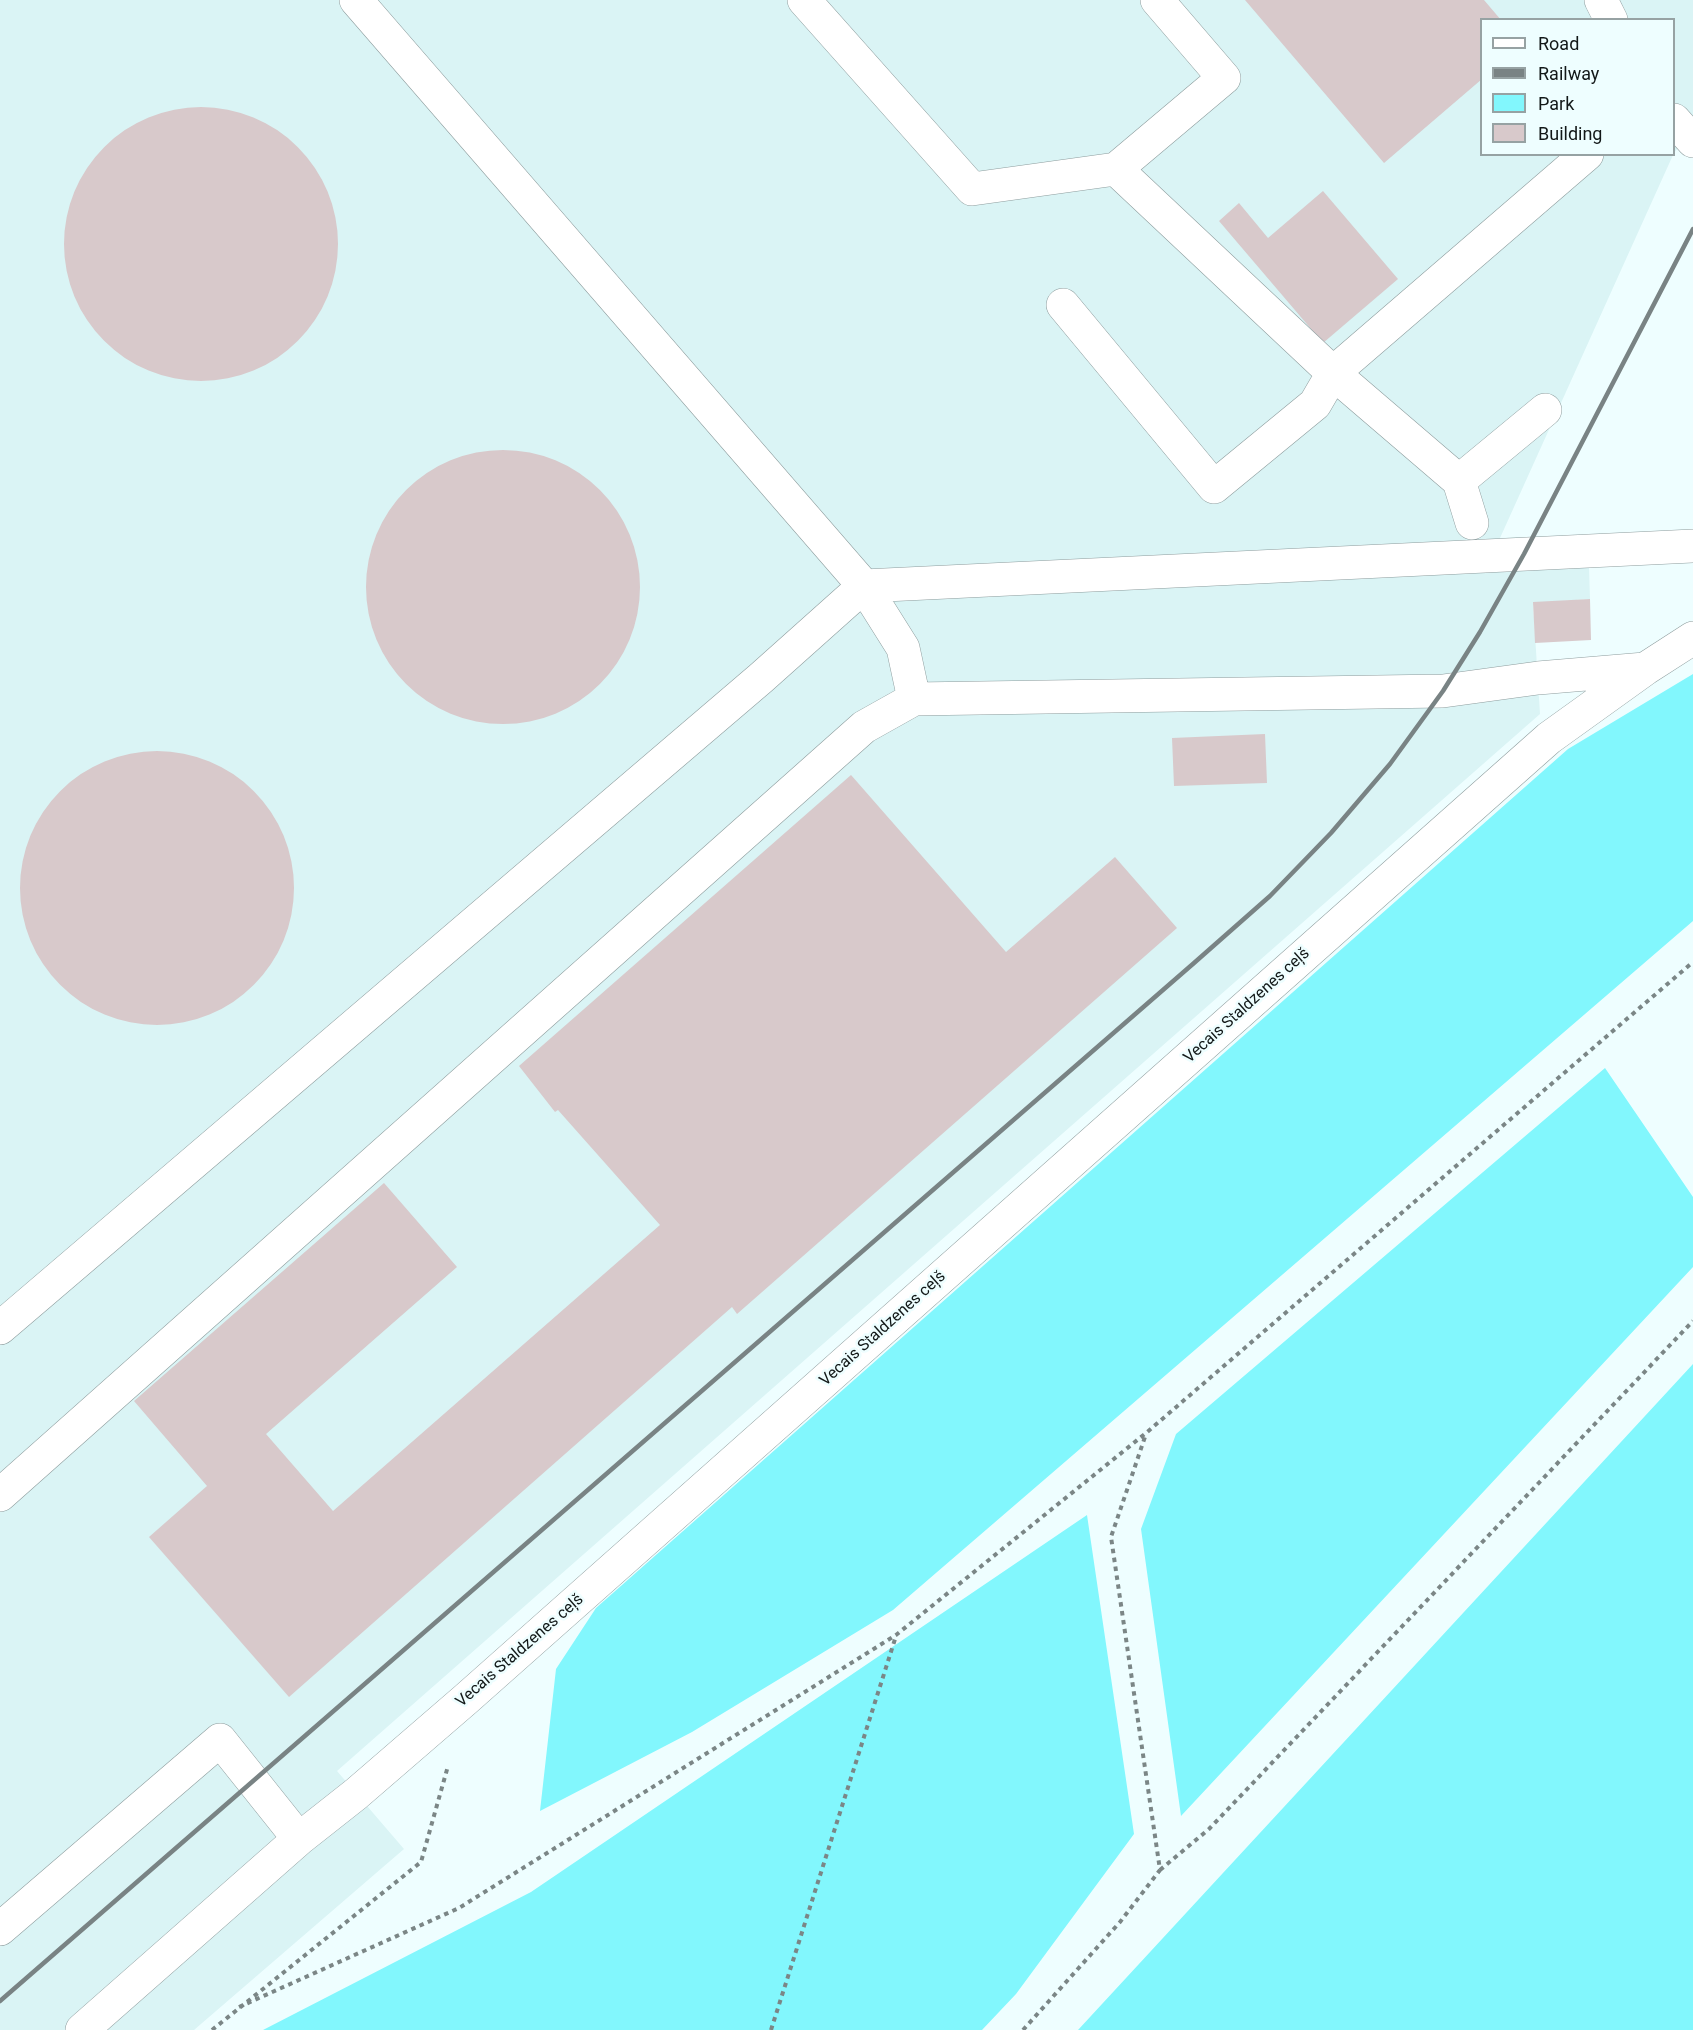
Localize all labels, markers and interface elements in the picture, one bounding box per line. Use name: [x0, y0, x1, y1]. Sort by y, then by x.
legend: [1480, 18, 1675, 156]
text: Road: [1538, 33, 1579, 54]
text: Railway: [1538, 63, 1599, 84]
text: Park: [1538, 93, 1574, 114]
text: Building: [1538, 123, 1602, 144]
street label: Vecais Staldzenes ceļš: [1180, 944, 1314, 1068]
street label: Vecais Staldzenes ceļš: [816, 1267, 950, 1391]
street label: Vecais Staldzenes ceļš: [452, 1590, 588, 1712]

